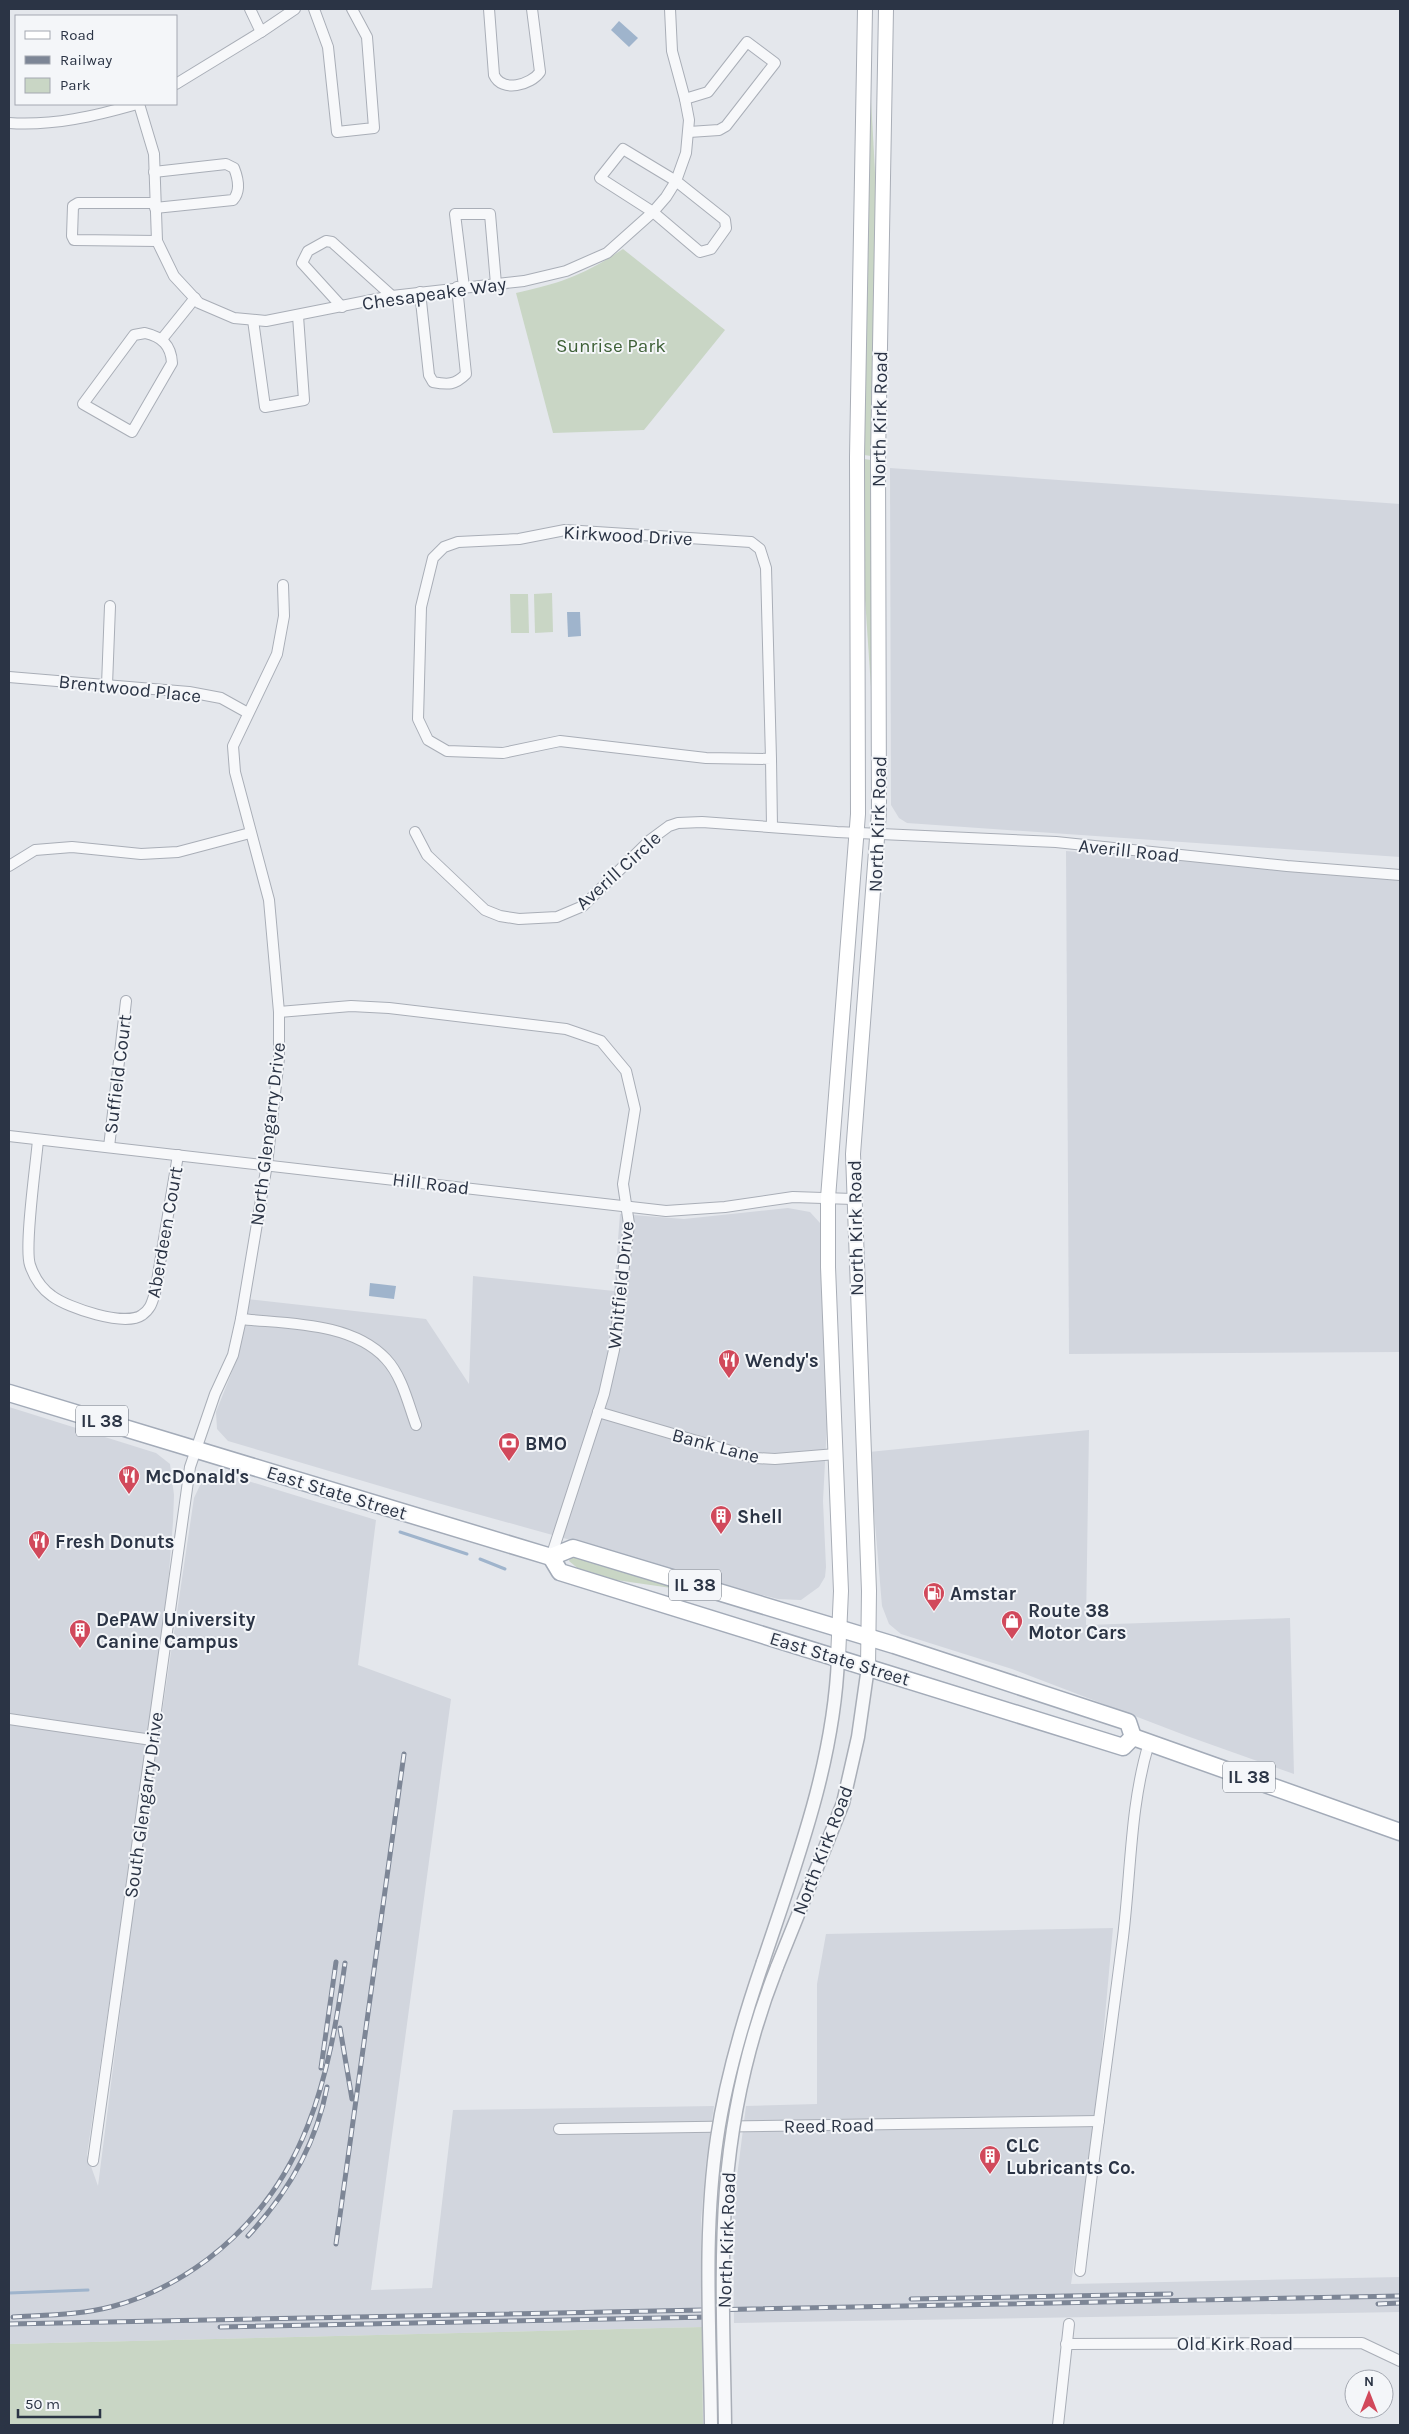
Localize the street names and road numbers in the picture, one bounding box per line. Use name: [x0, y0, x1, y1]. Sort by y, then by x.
street label: Chesapeake Way: [361, 273, 508, 315]
street label: North Kirk Road: [868, 351, 892, 487]
street label: Kirkwood Drive: [563, 522, 693, 550]
street label: Brentwood Place: [58, 671, 202, 707]
street label: North Kirk Road: [865, 755, 891, 893]
street label: Averill Circle: [572, 827, 666, 915]
street label: Averill Road: [1077, 835, 1180, 867]
street label: Suffield Court: [100, 1013, 136, 1135]
street label: North Glengarry Drive: [246, 1041, 290, 1227]
street label: North Kirk Road: [844, 1160, 868, 1296]
street label: Aberdeen Court: [143, 1165, 187, 1300]
street label: Hill Road: [391, 1168, 471, 1200]
street label: Whitfield Drive: [603, 1220, 639, 1350]
road number: IL 38: [76, 1405, 128, 1436]
street label: Bank Lane: [670, 1424, 762, 1468]
street label: East State Street: [264, 1461, 409, 1525]
road number: IL 38: [669, 1570, 721, 1600]
street label: East State Street: [767, 1627, 912, 1691]
street label: South Glengarry Drive: [120, 1711, 168, 1900]
road number: IL 38: [1223, 1761, 1275, 1792]
street label: North Kirk Road: [788, 1783, 858, 1918]
street label: Reed Road: [783, 2114, 875, 2138]
street label: North Kirk Road: [714, 2171, 740, 2309]
street label: Old Kirk Road: [1177, 2333, 1293, 2355]

